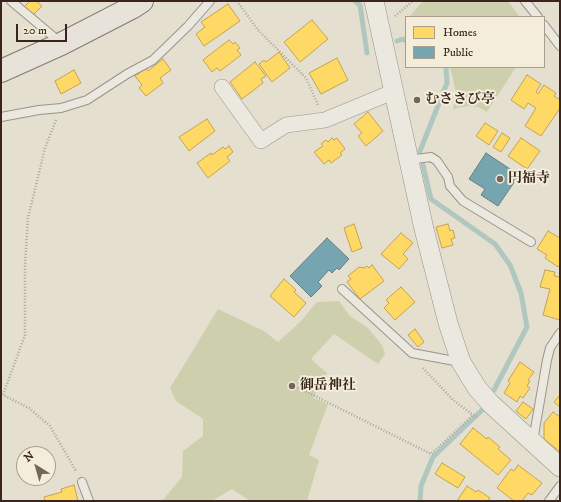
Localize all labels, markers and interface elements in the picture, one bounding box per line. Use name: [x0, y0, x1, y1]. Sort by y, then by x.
scale bar: [18, 16, 69, 42]
legend: [405, 16, 545, 68]
text: 20 m: [23, 23, 47, 38]
text: Homes: [443, 25, 477, 40]
text: Public: [443, 45, 473, 60]
place label: むささび亭: [425, 92, 495, 108]
marker: むささび亭: [412, 95, 422, 105]
place label: 円福寺: [508, 171, 550, 187]
marker: 円福寺: [495, 174, 505, 184]
place label: 御岳神社: [300, 378, 356, 394]
marker: 御岳神社: [287, 381, 297, 391]
north arrow: [16, 446, 56, 486]
text: N: [22, 449, 37, 466]

